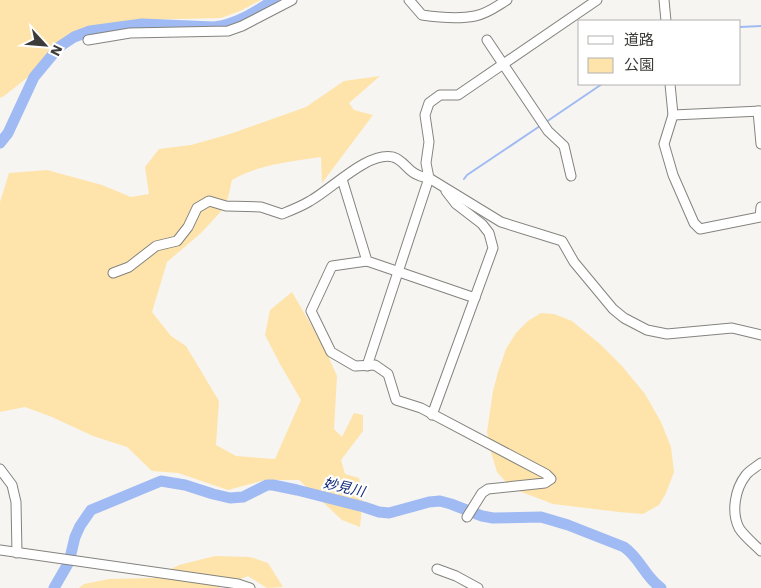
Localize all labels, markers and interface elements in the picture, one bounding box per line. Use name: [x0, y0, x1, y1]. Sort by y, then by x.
north arrow: [20, 20, 70, 70]
legend: [578, 20, 741, 85]
text: 道路: [624, 31, 654, 49]
text: N: [47, 43, 66, 59]
text: 公園: [624, 56, 654, 74]
water label: 妙見川: [322, 474, 368, 500]

